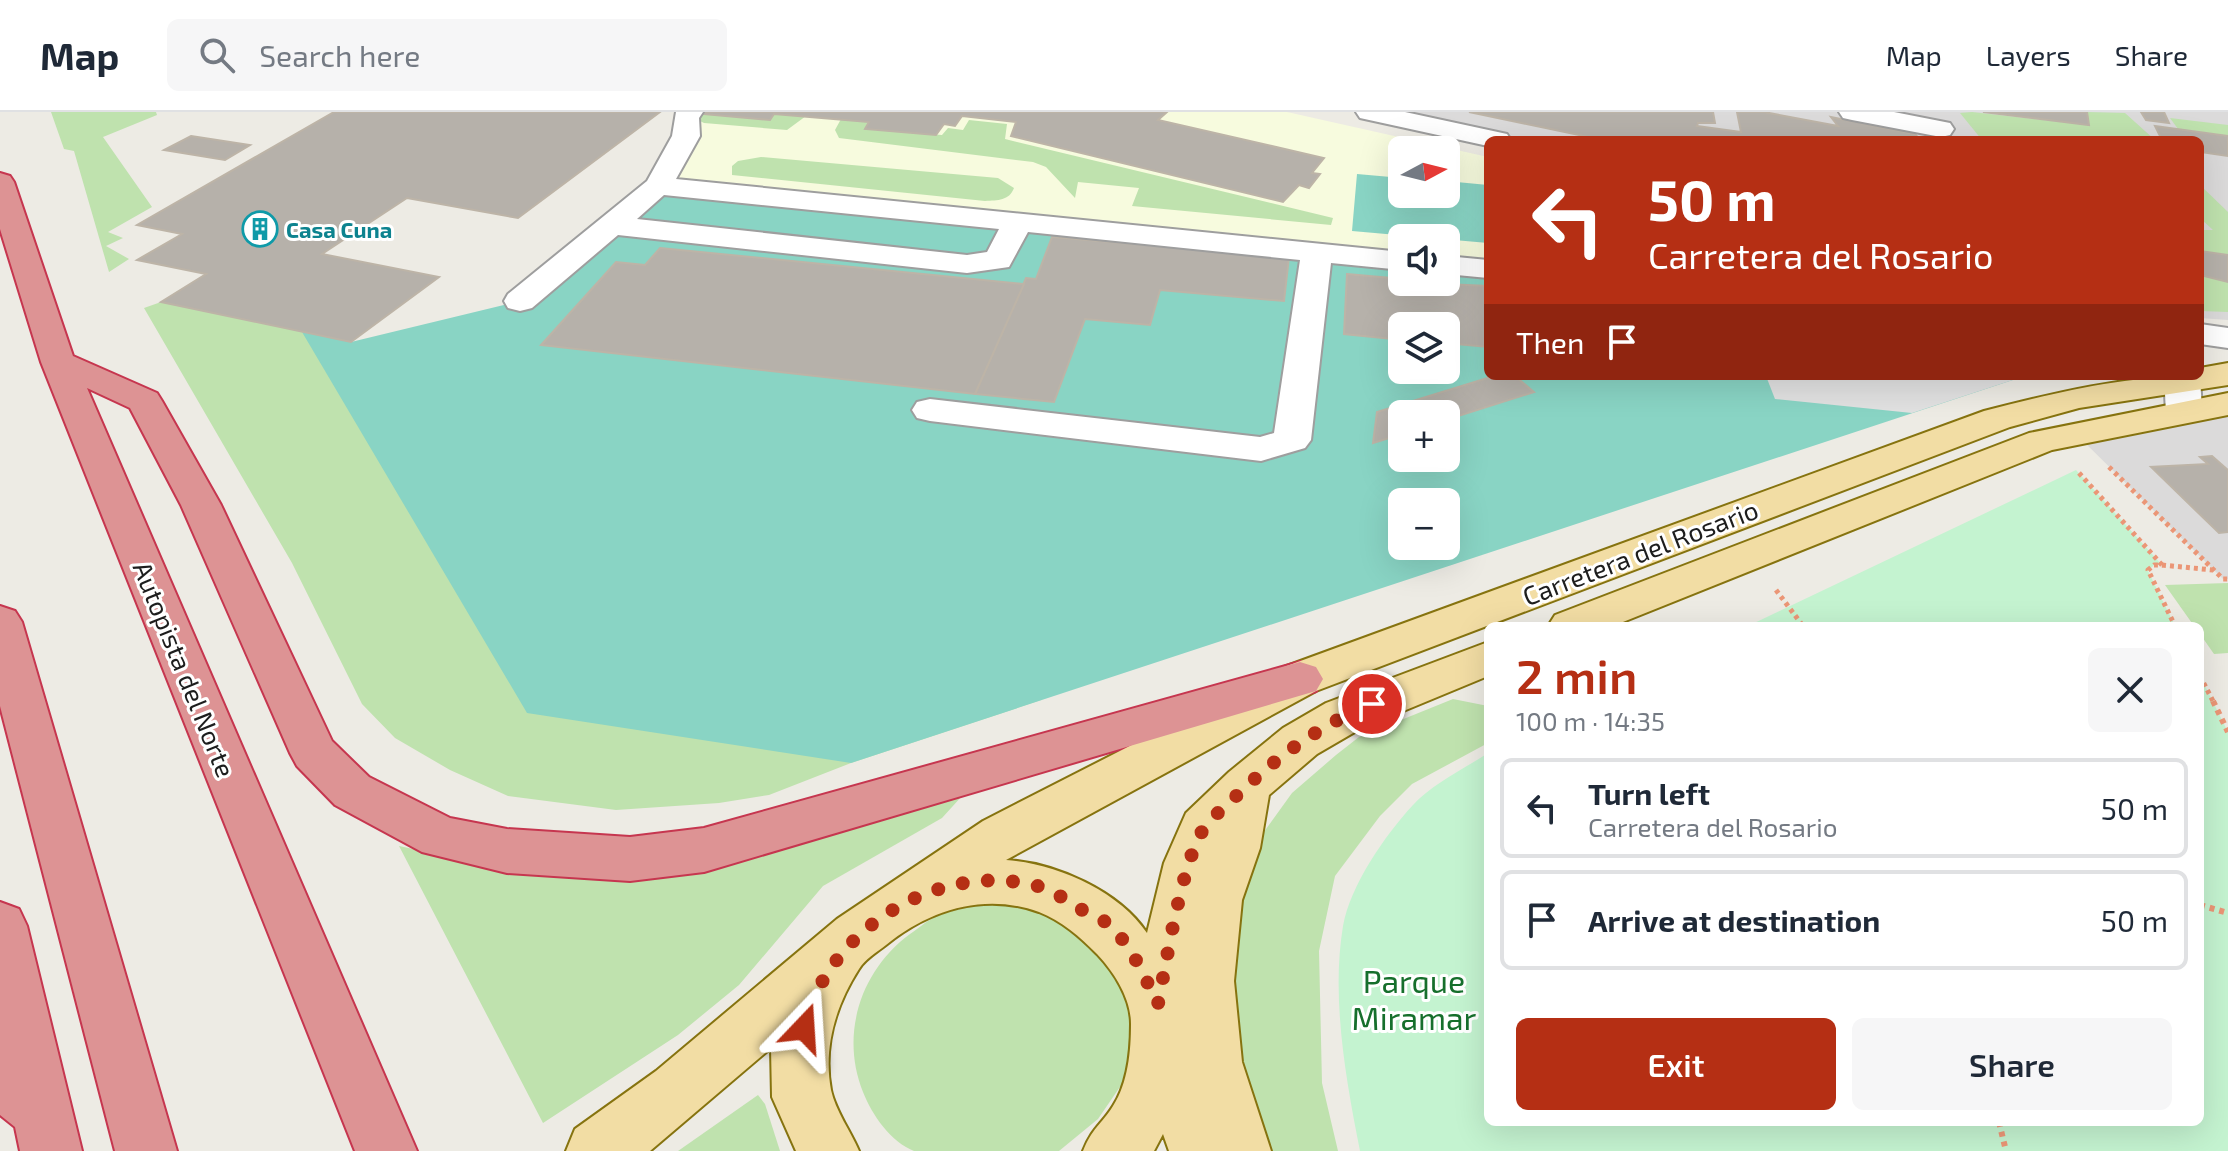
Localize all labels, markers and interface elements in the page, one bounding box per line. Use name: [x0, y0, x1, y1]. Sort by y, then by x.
search box: [167, 19, 727, 91]
text: Map: [40, 32, 119, 78]
icon: search: [195, 33, 239, 77]
text: Search here: [259, 37, 420, 73]
text: Map: [1886, 38, 1942, 72]
text: Layers: [1986, 38, 2071, 72]
text: Share: [2115, 38, 2188, 72]
north arrow: [1388, 136, 1460, 208]
map controls: [1388, 136, 1460, 560]
text: 50 m: [1648, 165, 1776, 232]
icon: left: [1516, 168, 1620, 272]
building icon: Casa Cuna: [241, 210, 279, 248]
place label: Casa Cuna: [286, 216, 392, 242]
button: sound: [1388, 224, 1460, 296]
text: Carretera del Rosario: [1648, 233, 1993, 276]
button: layers: [1388, 312, 1460, 384]
icon: arrive: [1600, 320, 1644, 364]
text: Then: [1516, 324, 1584, 360]
button: +: [1388, 400, 1460, 472]
button: −: [1388, 488, 1460, 560]
street label: Carretera del Rosario: [1518, 493, 1762, 611]
street label: Autopista del Norte: [128, 557, 242, 781]
text: 2 min: [1516, 646, 1637, 704]
button: close: [2088, 648, 2172, 732]
pin: [1338, 670, 1406, 738]
icon: arrive: [1350, 682, 1394, 726]
text: 100 m · 14:35: [1516, 705, 1665, 736]
text: Turn left: [1588, 775, 1710, 811]
icon: left: [1520, 786, 1564, 830]
text: 50 m: [2101, 790, 2168, 826]
text: Carretera del Rosario: [1588, 811, 1838, 842]
icon: arrive: [1520, 898, 1564, 942]
text: Arrive at destination: [1588, 902, 1880, 938]
text: 50 m: [2101, 902, 2168, 938]
park label: Parque Miramar: [1352, 961, 1477, 1036]
position arrow: [762, 986, 846, 1070]
button: Exit: [1516, 1018, 1836, 1110]
button: Share: [1852, 1018, 2172, 1110]

